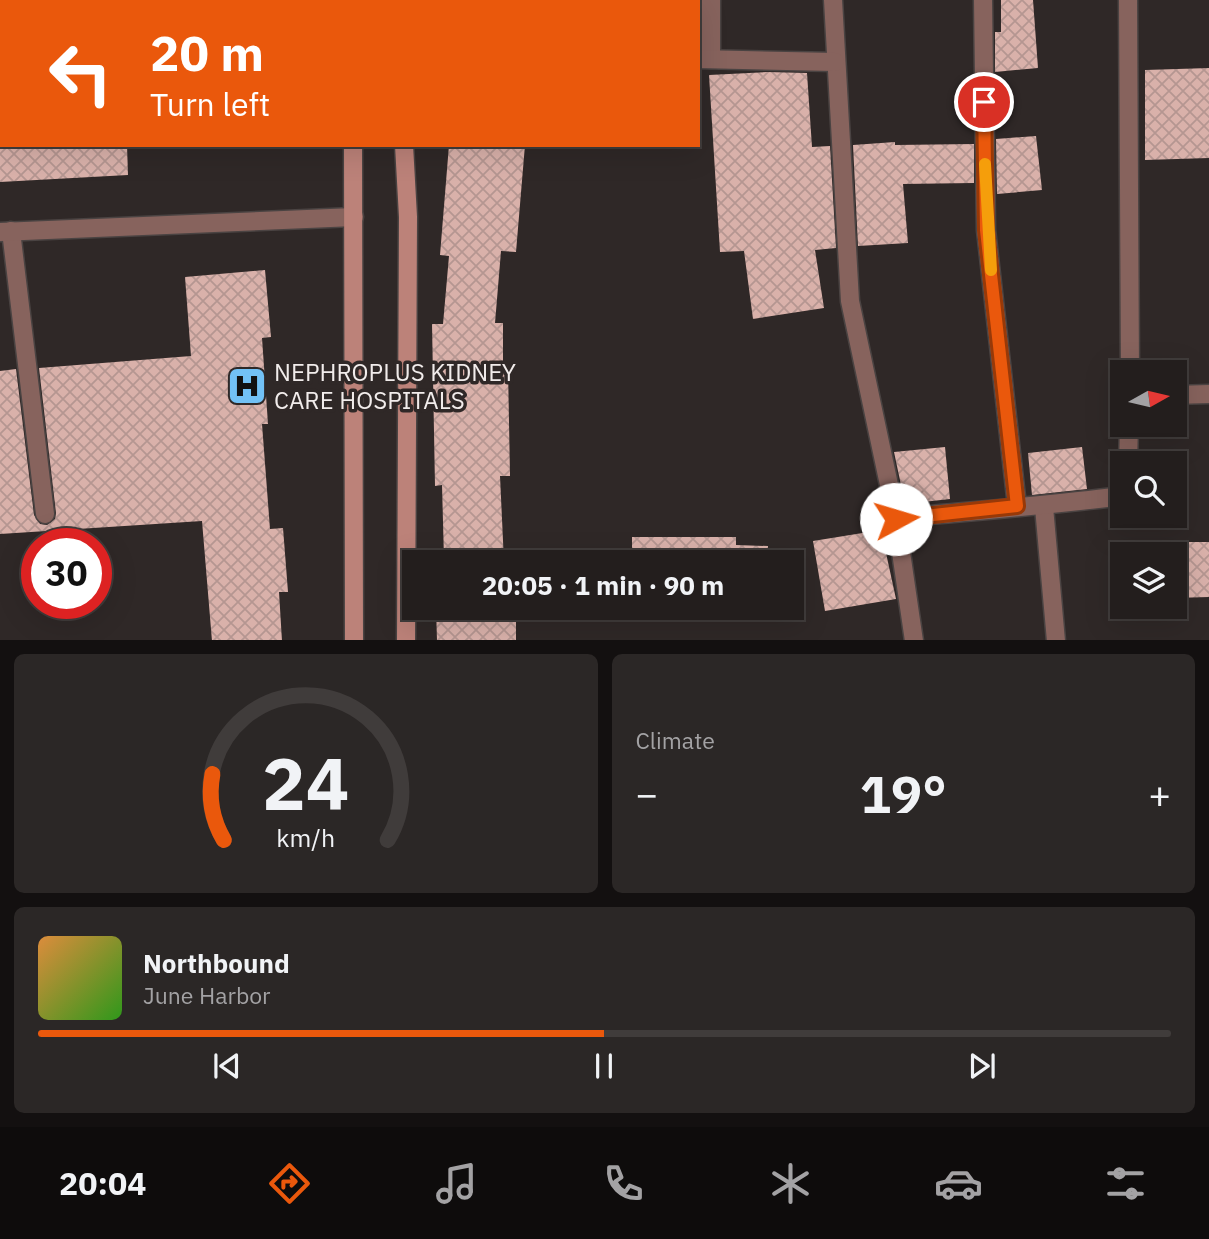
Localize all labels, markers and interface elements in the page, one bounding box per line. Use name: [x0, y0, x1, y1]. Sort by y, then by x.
text: 20 m: [150, 21, 264, 84]
icon: left: [35, 28, 126, 119]
pin: [954, 72, 1014, 132]
text: Turn left: [150, 83, 270, 125]
icon: arrive: [965, 83, 1003, 121]
place label: NEPHROPLUS KIDNEY CARE HOSPITALS: [274, 356, 516, 416]
north arrow: [1110, 360, 1186, 438]
map controls: [1110, 360, 1187, 619]
hospital icon: NEPHROPLUS KIDNEY CARE HOSPITALS: [226, 365, 268, 407]
button: search: [1110, 451, 1187, 528]
position arrow: [859, 482, 933, 556]
speed limit sign: 30: [21, 528, 112, 619]
button: layers: [1110, 542, 1187, 619]
text: 20:05 · 1 min · 90 m: [482, 568, 724, 602]
text: Climate: [636, 725, 715, 755]
text: 24: [262, 735, 349, 830]
text: 19°: [860, 760, 947, 827]
text: −: [636, 769, 658, 818]
text: +: [1148, 769, 1171, 818]
text: km/h: [276, 820, 335, 853]
text: Northbound: [143, 946, 290, 980]
text: June Harbor: [143, 980, 271, 1010]
icon: previous: [208, 1047, 246, 1085]
icon: pause: [585, 1047, 623, 1085]
icon: next: [963, 1047, 1001, 1085]
icon: directions: [265, 1159, 314, 1208]
icon: music: [432, 1159, 481, 1208]
icon: phone: [599, 1159, 648, 1208]
icon: climate: [766, 1159, 815, 1208]
icon: car: [934, 1159, 983, 1208]
icon: filters: [1101, 1159, 1150, 1208]
text: 20:04: [59, 1162, 146, 1204]

